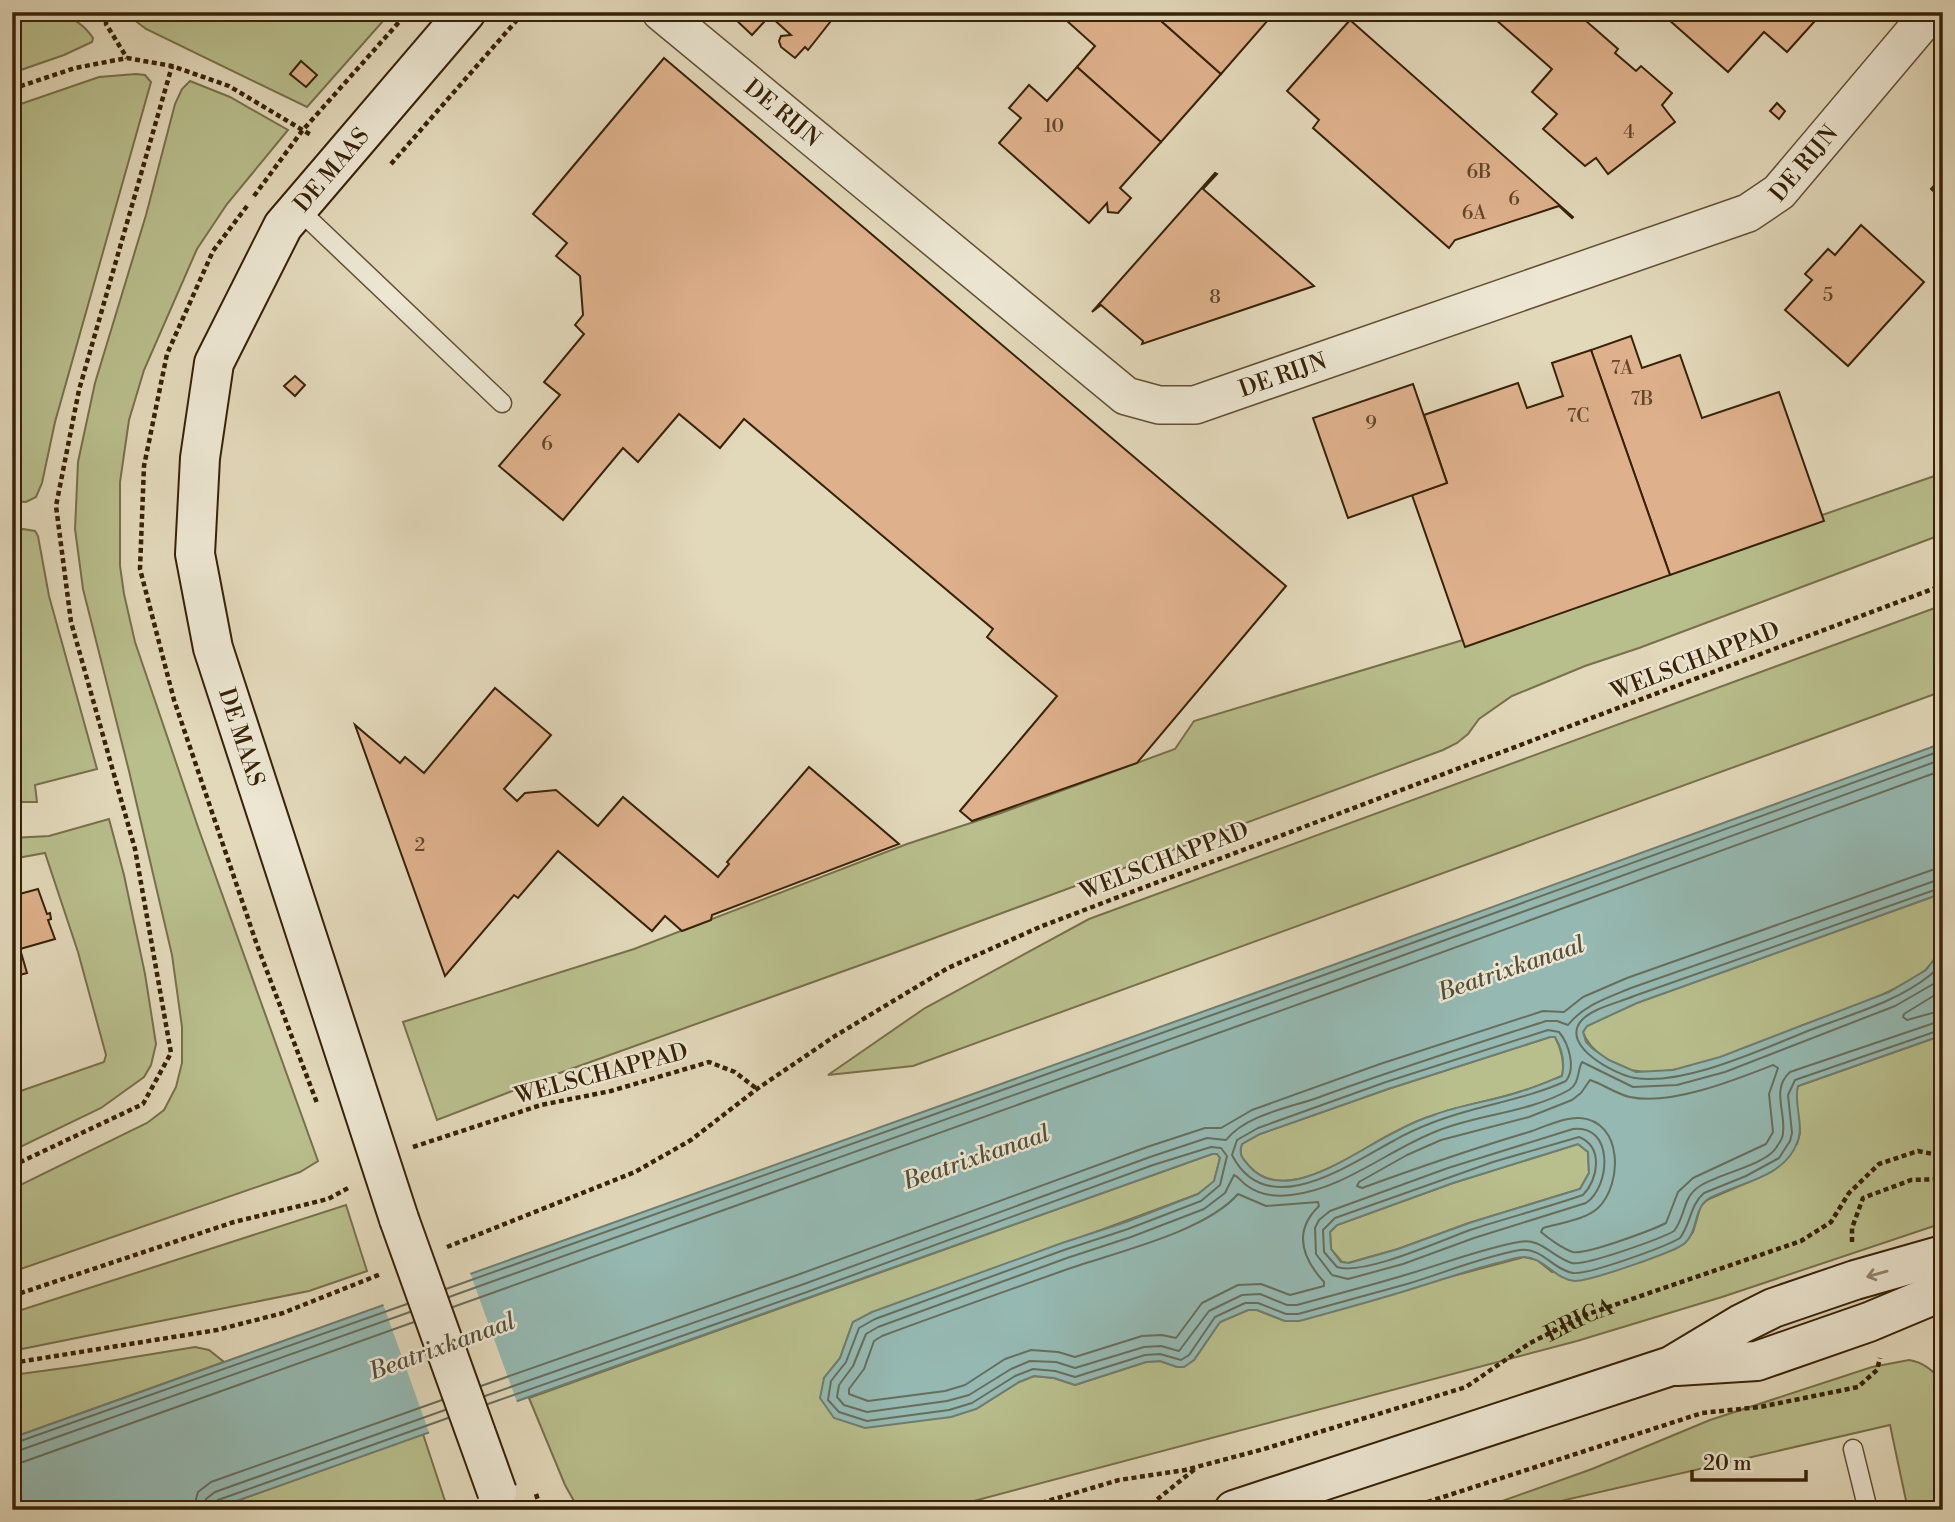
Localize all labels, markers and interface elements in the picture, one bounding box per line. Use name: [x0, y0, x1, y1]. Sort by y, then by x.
street label: DE RIJN: [738, 74, 826, 153]
house number: 10: [1044, 114, 1064, 138]
house number: 4: [1623, 120, 1635, 144]
street label: DE RIJN: [1764, 120, 1844, 207]
street label: DE MAAS: [288, 122, 376, 218]
house number: 6B: [1467, 160, 1491, 184]
house number: 6: [1508, 187, 1520, 211]
house number: 6A: [1462, 201, 1487, 225]
house number: 5: [1823, 283, 1833, 307]
house number: 8: [1209, 285, 1221, 309]
street label: DE RIJN: [1235, 347, 1330, 404]
house number: 7A: [1611, 356, 1634, 380]
house number: 7B: [1631, 387, 1653, 411]
house number: 7C: [1567, 404, 1589, 428]
house number: 9: [1365, 411, 1377, 435]
house number: 6: [541, 432, 553, 456]
street label: WELSCHAPPAD: [1606, 616, 1784, 706]
street label: DE MAAS: [212, 685, 270, 790]
street label: WELSCHAPPAD: [1075, 816, 1253, 906]
house number: 2: [415, 833, 425, 857]
water label: Beatrixkanaal: [1433, 930, 1589, 1008]
street label: WELSCHAPPAD: [510, 1037, 691, 1111]
water label: Beatrixkanaal: [898, 1119, 1054, 1197]
one-way arrow: [1866, 1268, 1888, 1281]
street label: ERICA: [1540, 1293, 1618, 1348]
water label: Beatrixkanaal: [364, 1307, 520, 1388]
scale bar: [1692, 1438, 1806, 1482]
text: 20 m: [1703, 1451, 1752, 1477]

